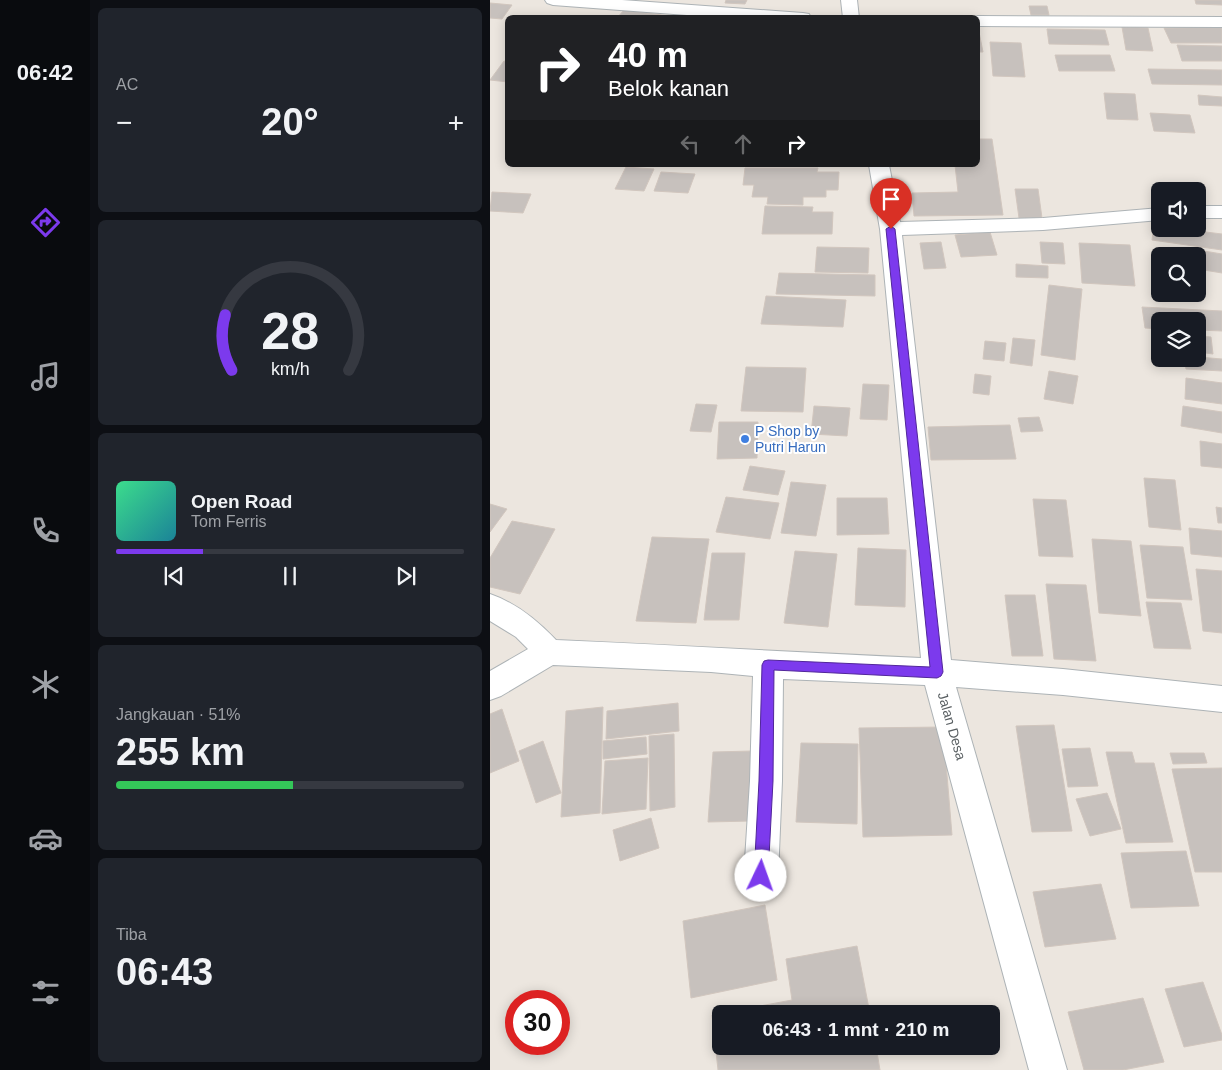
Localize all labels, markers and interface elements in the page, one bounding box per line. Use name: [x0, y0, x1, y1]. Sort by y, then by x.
icon: right: [525, 35, 590, 100]
text: 40 m: [608, 35, 688, 74]
text: 06:42: [17, 60, 73, 85]
text: AC: [116, 76, 138, 93]
text: Belok kanan: [608, 76, 729, 101]
text: 20°: [261, 101, 319, 143]
text: −: [116, 107, 132, 138]
text: +: [448, 107, 464, 138]
icon: left: [676, 130, 704, 158]
icon: ahead: [729, 130, 757, 158]
icon: right: [782, 130, 810, 158]
pin: [870, 178, 912, 229]
map controls: [1151, 182, 1206, 367]
button: sound: [1151, 182, 1206, 237]
icon: arrive: [877, 185, 905, 213]
icon: directions: [28, 205, 63, 240]
button: search: [1151, 247, 1206, 302]
text: 28: [261, 302, 319, 360]
button: layers: [1151, 312, 1206, 367]
icon: music: [28, 359, 63, 394]
text: km/h: [271, 359, 309, 379]
place label: P Shop by Putri Harun: [755, 423, 826, 455]
marker: P Shop by Putri Harun: [739, 433, 751, 445]
text: Open Road: [191, 491, 292, 512]
icon: phone: [28, 513, 63, 548]
text: Tom Ferris: [191, 513, 267, 530]
icon: previous: [160, 562, 188, 590]
icon: pause: [276, 562, 304, 590]
icon: next: [392, 562, 420, 590]
icon: climate: [28, 667, 63, 702]
street label: Jalan Desa: [935, 690, 969, 762]
text: Jangkauan · 51%: [116, 706, 241, 723]
text: 255 km: [116, 731, 245, 773]
icon: car: [28, 821, 63, 856]
position arrow: [734, 849, 786, 901]
text: Tiba: [116, 926, 147, 943]
text: 06:43: [116, 951, 213, 993]
icon: filters: [28, 975, 63, 1010]
speed limit sign: 30: [505, 990, 570, 1055]
text: 06:43 · 1 mnt · 210 m: [763, 1019, 949, 1040]

